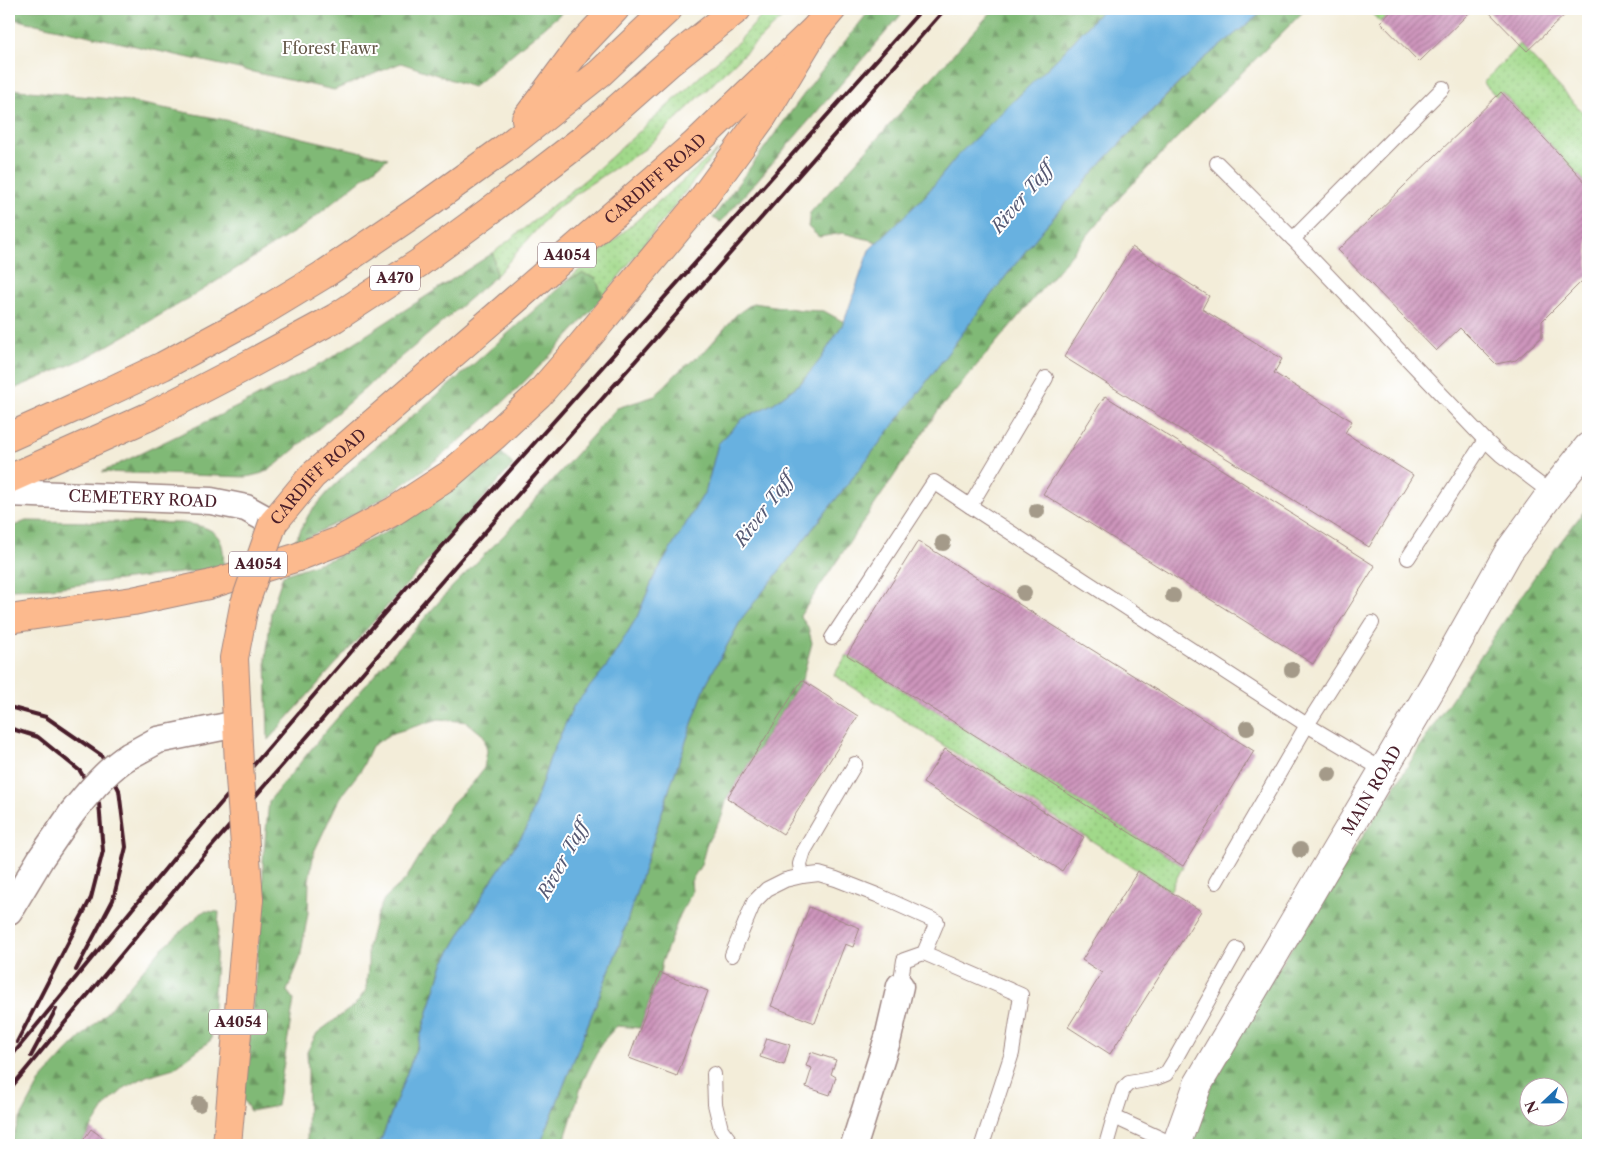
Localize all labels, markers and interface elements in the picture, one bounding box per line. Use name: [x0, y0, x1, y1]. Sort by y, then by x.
park label: Fforest Fawr: [282, 38, 378, 58]
street label: CARDIFF ROAD: [600, 129, 710, 228]
water label: River Taff: [985, 154, 1062, 239]
road number: A4054: [538, 242, 596, 268]
road number: A470: [370, 266, 420, 290]
street label: CARDIFF ROAD: [266, 424, 370, 529]
water label: River Taff: [729, 465, 802, 552]
street label: CEMETERY ROAD: [68, 485, 218, 511]
road number: A4054: [229, 552, 287, 576]
street label: MAIN ROAD: [1337, 742, 1406, 839]
water label: River Taff: [532, 812, 596, 904]
road number: A4054: [209, 1010, 267, 1034]
north arrow: [1520, 1076, 1570, 1126]
text: N: [1521, 1098, 1543, 1116]

